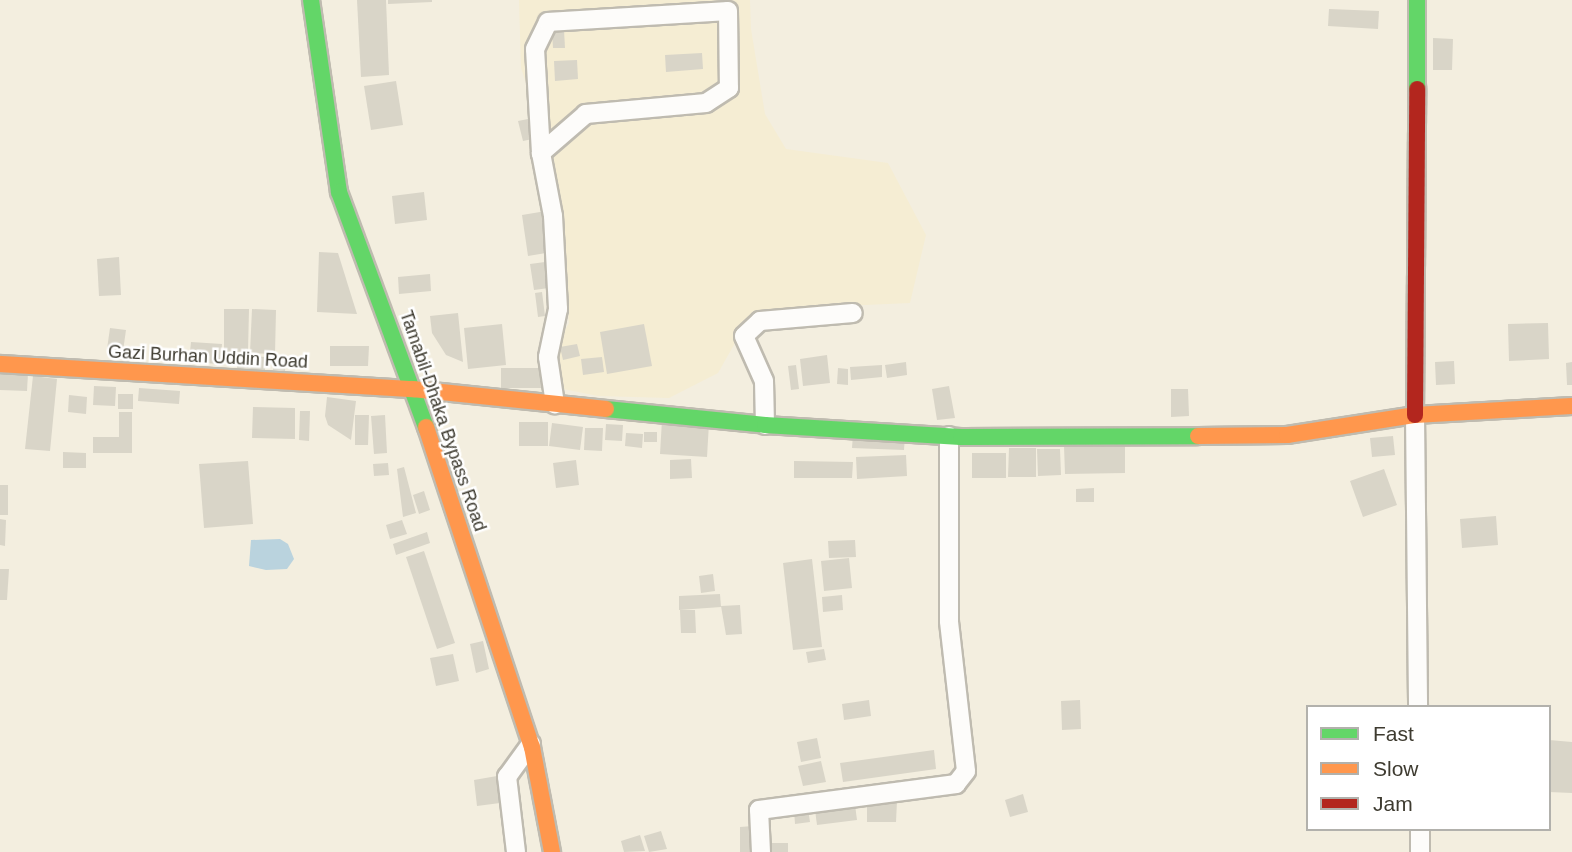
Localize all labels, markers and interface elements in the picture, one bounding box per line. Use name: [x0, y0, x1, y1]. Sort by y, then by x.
street label: Tamabil-Dhaka Bypass Road: [395, 308, 491, 534]
street label: Gazi Burhan Uddin Road: [108, 341, 308, 373]
legend: [1306, 705, 1551, 831]
text: Fast: [1373, 722, 1414, 745]
text: Slow: [1373, 757, 1419, 780]
text: Jam: [1373, 792, 1413, 815]

